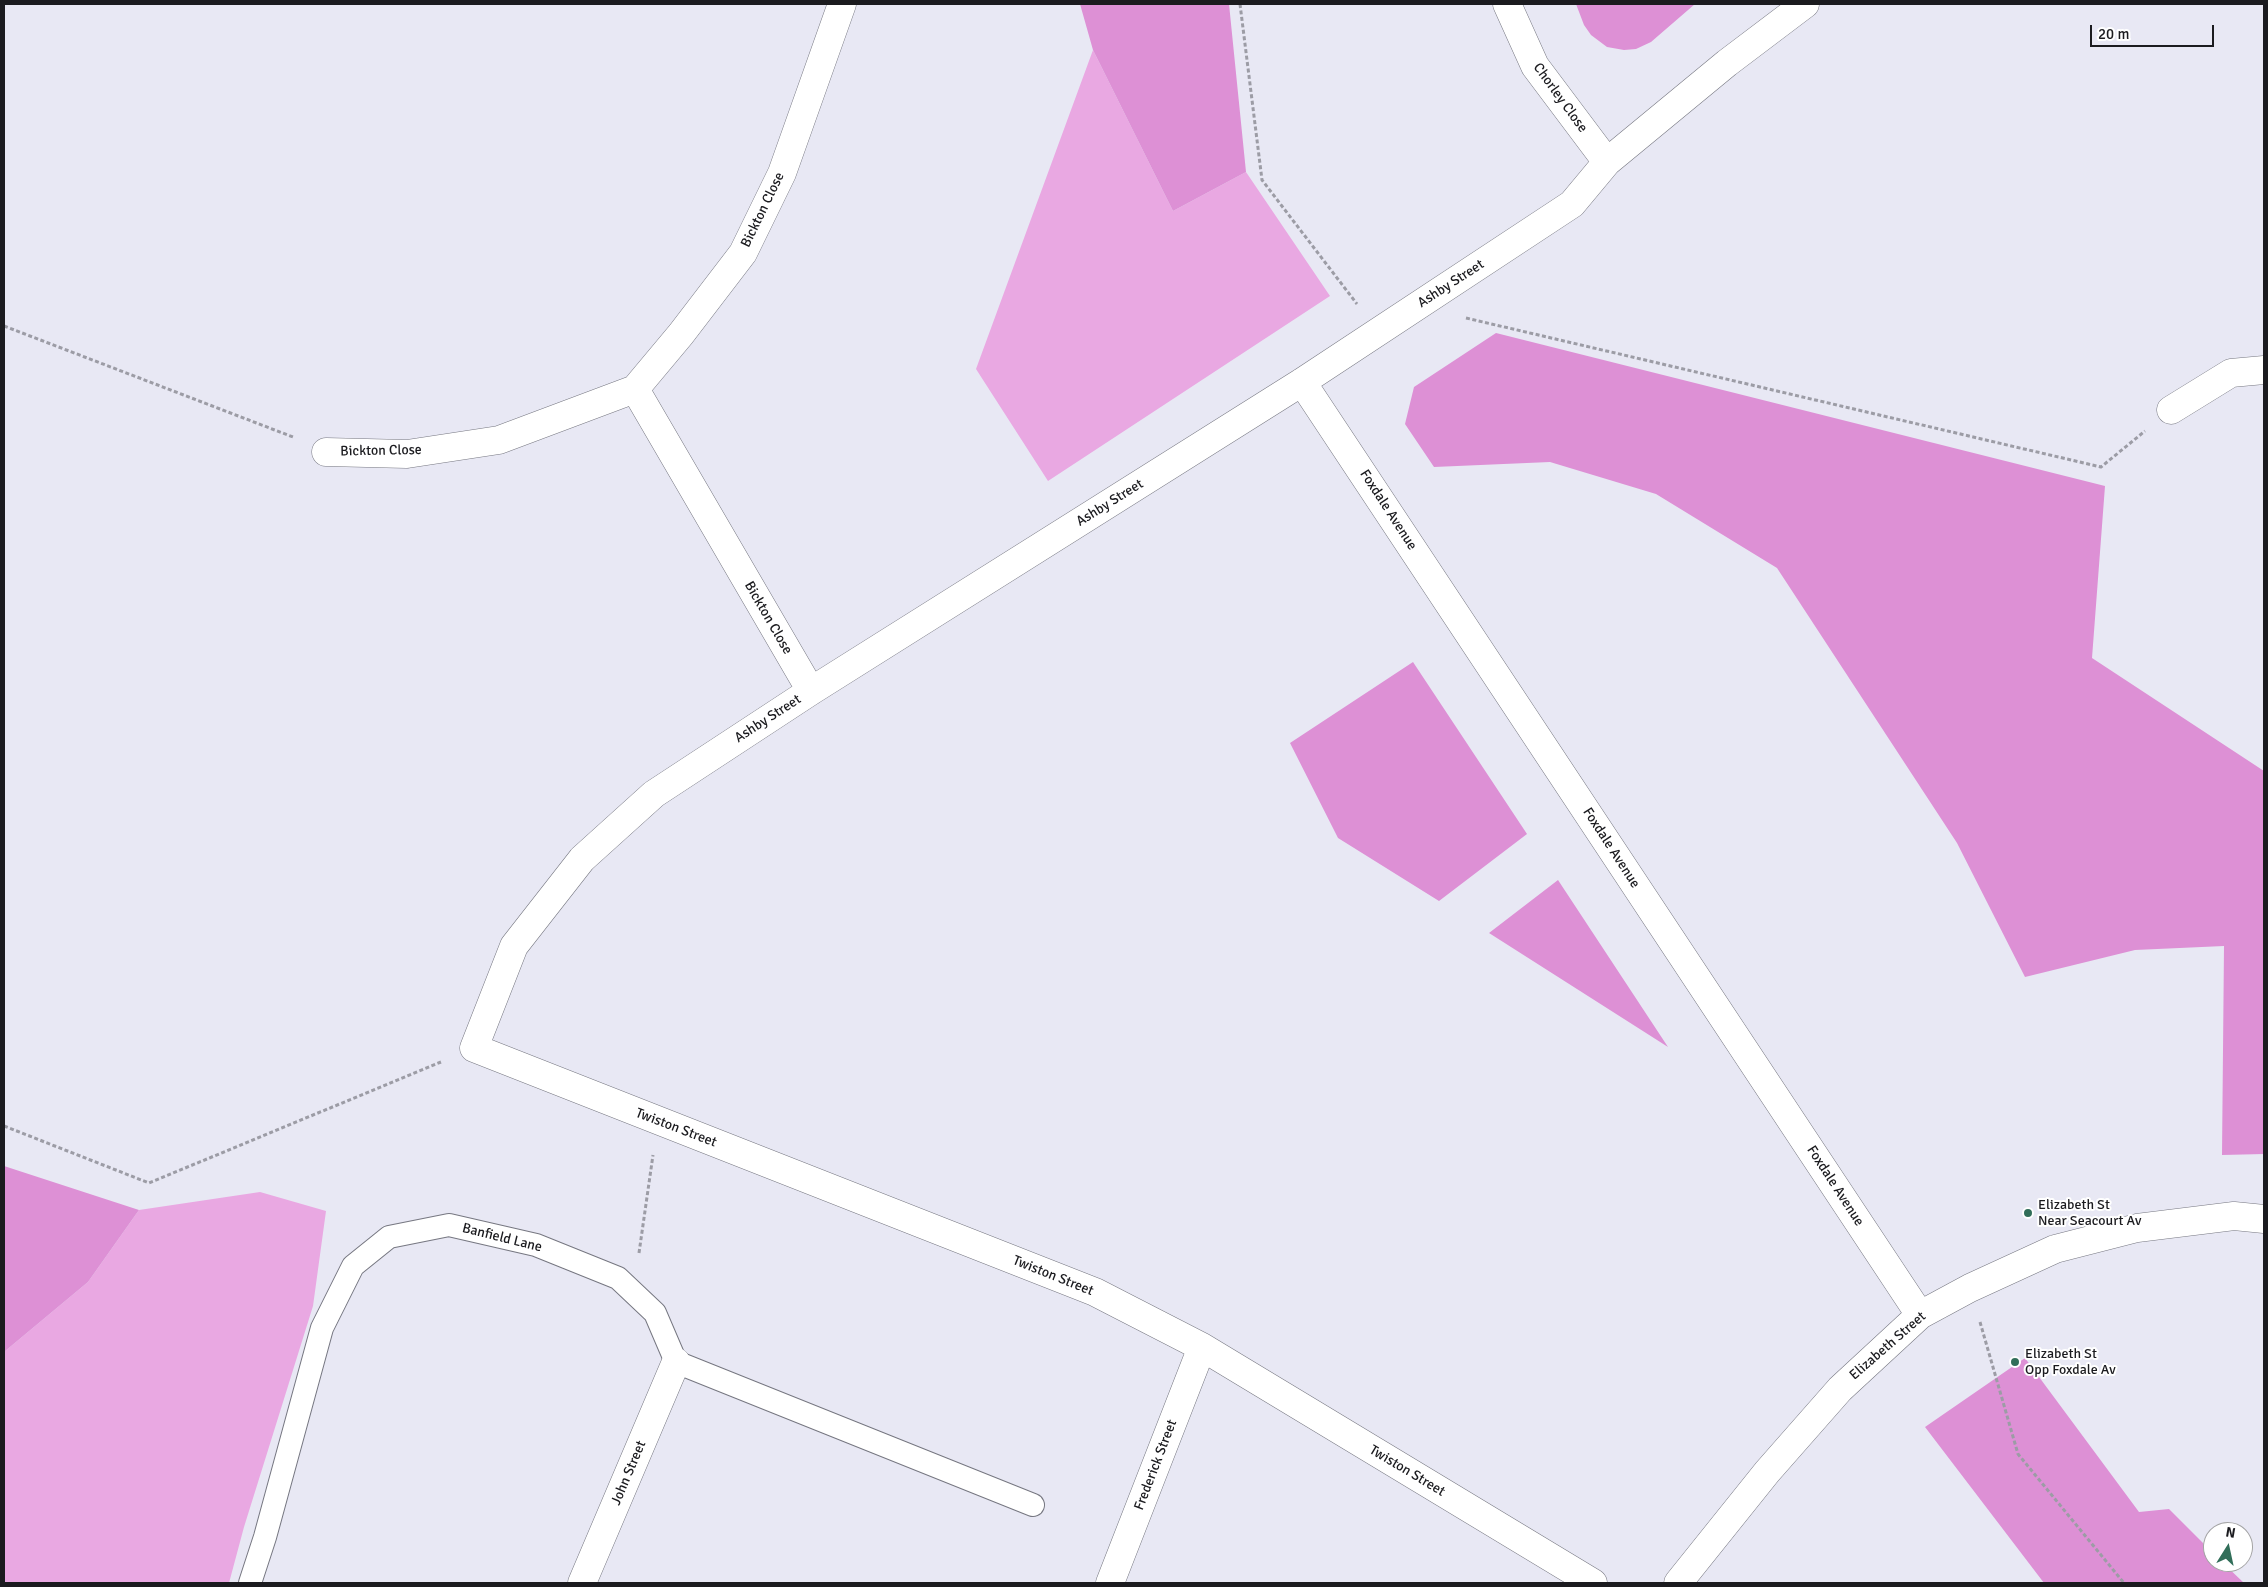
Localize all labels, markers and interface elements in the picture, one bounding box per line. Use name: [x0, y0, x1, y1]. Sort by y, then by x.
scale bar: [2093, 15, 2217, 47]
text: 20 m: [2098, 25, 2129, 43]
street label: Chorley Close: [1529, 60, 1591, 136]
street label: Bickton Close: [738, 170, 788, 250]
street label: Ashby Street: [1415, 256, 1487, 312]
street label: Bickton Close: [340, 442, 422, 460]
street label: Foxdale Avenue: [1356, 467, 1420, 553]
street label: Ashby Street: [1073, 476, 1147, 530]
street label: Bickton Close: [740, 579, 796, 657]
street label: Ashby Street: [732, 691, 804, 747]
street label: Foxdale Avenue: [1579, 805, 1643, 891]
street label: Twiston Street: [633, 1105, 719, 1151]
street label: Foxdale Avenue: [1803, 1143, 1867, 1229]
place label: Elizabeth St Near Seacourt Av: [2038, 1197, 2141, 1230]
marker: Elizabeth St Near Seacourt Av: [2022, 1207, 2034, 1219]
street label: Banfield Lane: [460, 1220, 544, 1256]
street label: Twiston Street: [1010, 1252, 1096, 1300]
street label: Elizabeth Street: [1846, 1308, 1930, 1384]
place label: Elizabeth St Opp Foxdale Av: [2025, 1346, 2116, 1378]
marker: Elizabeth St Opp Foxdale Av: [2009, 1356, 2021, 1368]
street label: Frederick Street: [1131, 1417, 1181, 1513]
street label: John Street: [608, 1438, 650, 1508]
street label: Twiston Street: [1366, 1442, 1448, 1500]
north arrow: [2203, 1522, 2253, 1572]
text: N: [2224, 1524, 2237, 1542]

